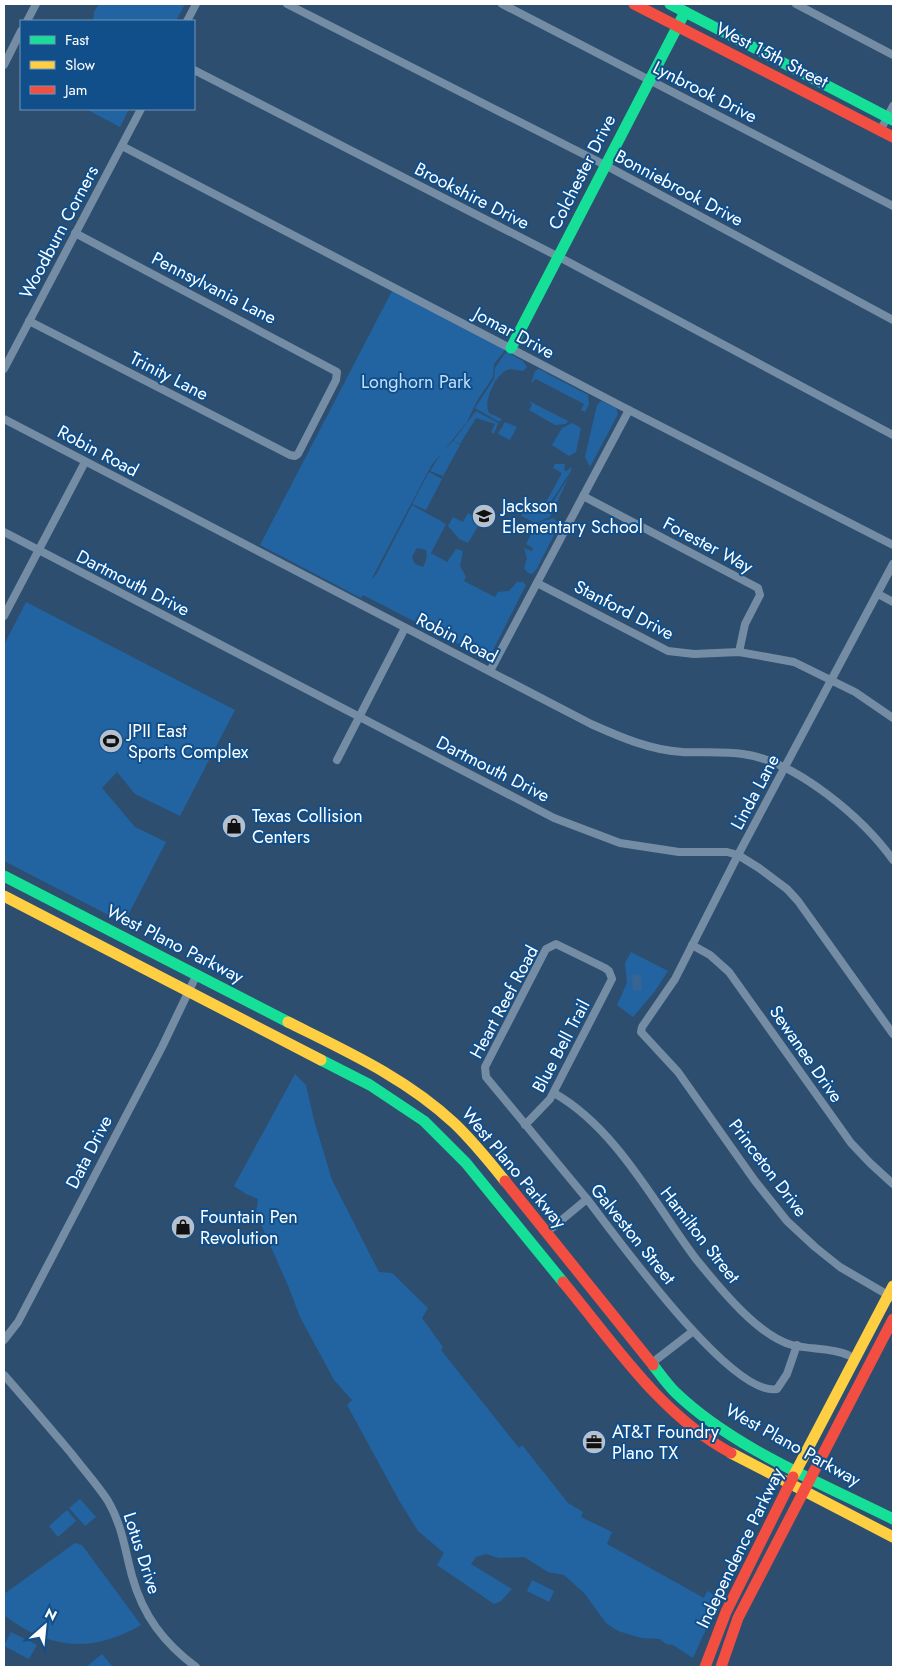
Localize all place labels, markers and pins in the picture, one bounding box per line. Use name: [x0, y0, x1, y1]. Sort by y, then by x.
place label: Jackson Elementary School: [500, 493, 643, 540]
school or university icon: Jackson Elementary School: [471, 503, 497, 529]
place label: JPII East Sports Complex: [126, 718, 249, 765]
sports icon: JPII East Sports Complex: [98, 728, 124, 754]
place label: Texas Collision Centers: [252, 803, 363, 850]
shop icon: Texas Collision Centers: [221, 813, 247, 839]
place label: Fountain Pen Revolution: [200, 1204, 298, 1251]
shop icon: Fountain Pen Revolution: [170, 1214, 196, 1240]
place label: AT&T Foundry Plano TX: [612, 1419, 719, 1466]
office icon: AT&T Foundry Plano TX: [581, 1429, 607, 1455]

